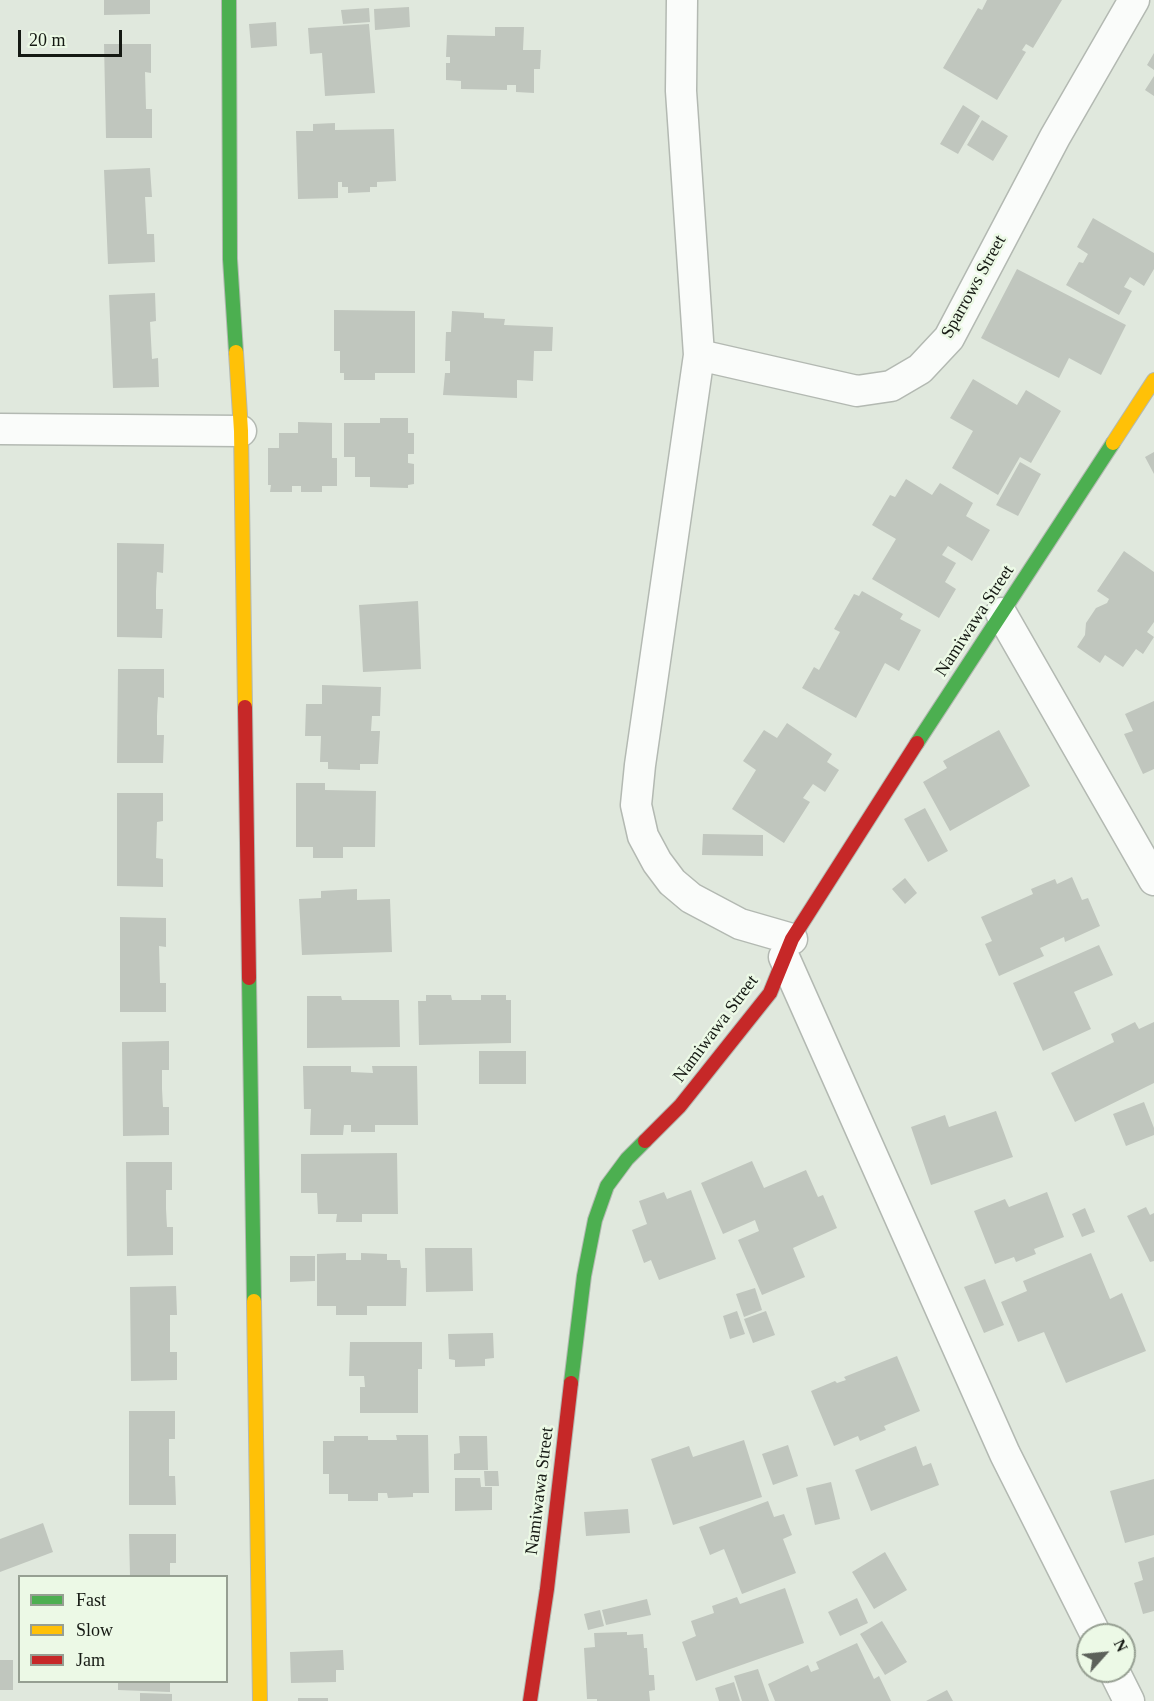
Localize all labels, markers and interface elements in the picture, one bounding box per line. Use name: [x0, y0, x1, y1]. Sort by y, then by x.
scale bar: [21, 18, 124, 56]
text: 20 m: [29, 30, 66, 50]
street label: Sparrows Street: [937, 232, 1011, 342]
street label: Namiwawa Street: [931, 561, 1019, 681]
street label: Namiwawa Street: [669, 971, 763, 1087]
street label: Namiwawa Street: [521, 1426, 559, 1556]
legend: [18, 1575, 228, 1683]
text: Fast: [76, 1590, 106, 1610]
text: Slow: [76, 1620, 113, 1640]
north arrow: [1076, 1623, 1136, 1683]
text: N: [1111, 1636, 1131, 1655]
text: Jam: [76, 1650, 105, 1670]

